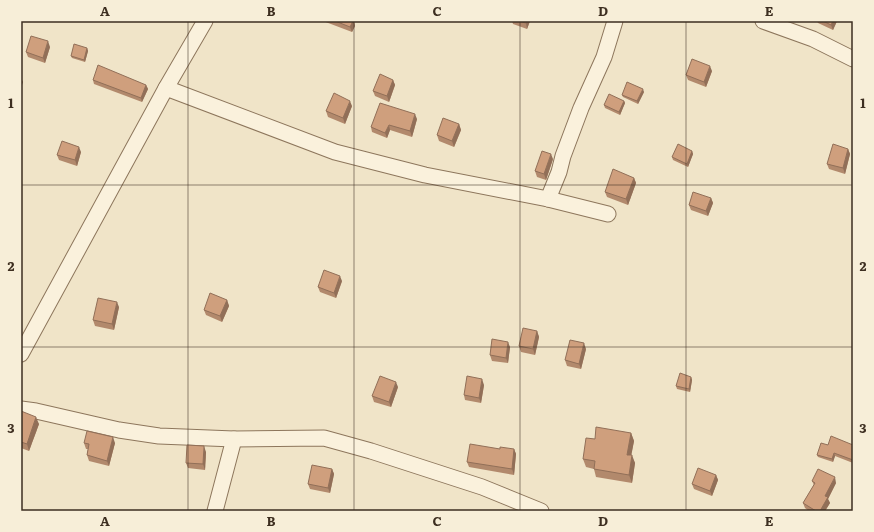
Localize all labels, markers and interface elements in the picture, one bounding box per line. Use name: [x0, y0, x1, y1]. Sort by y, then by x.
text: A: [100, 1, 110, 20]
text: B: [267, 1, 276, 20]
text: C: [432, 1, 442, 20]
text: D: [598, 1, 608, 20]
text: E: [765, 1, 774, 20]
text: 1: [8, 93, 14, 112]
text: 1: [860, 93, 866, 112]
text: 2: [8, 256, 15, 275]
text: 2: [860, 256, 867, 275]
text: 3: [7, 418, 15, 437]
text: 3: [859, 418, 867, 437]
text: A: [100, 511, 110, 530]
text: B: [267, 511, 276, 530]
text: C: [432, 511, 442, 530]
text: D: [598, 511, 608, 530]
text: E: [765, 511, 774, 530]

